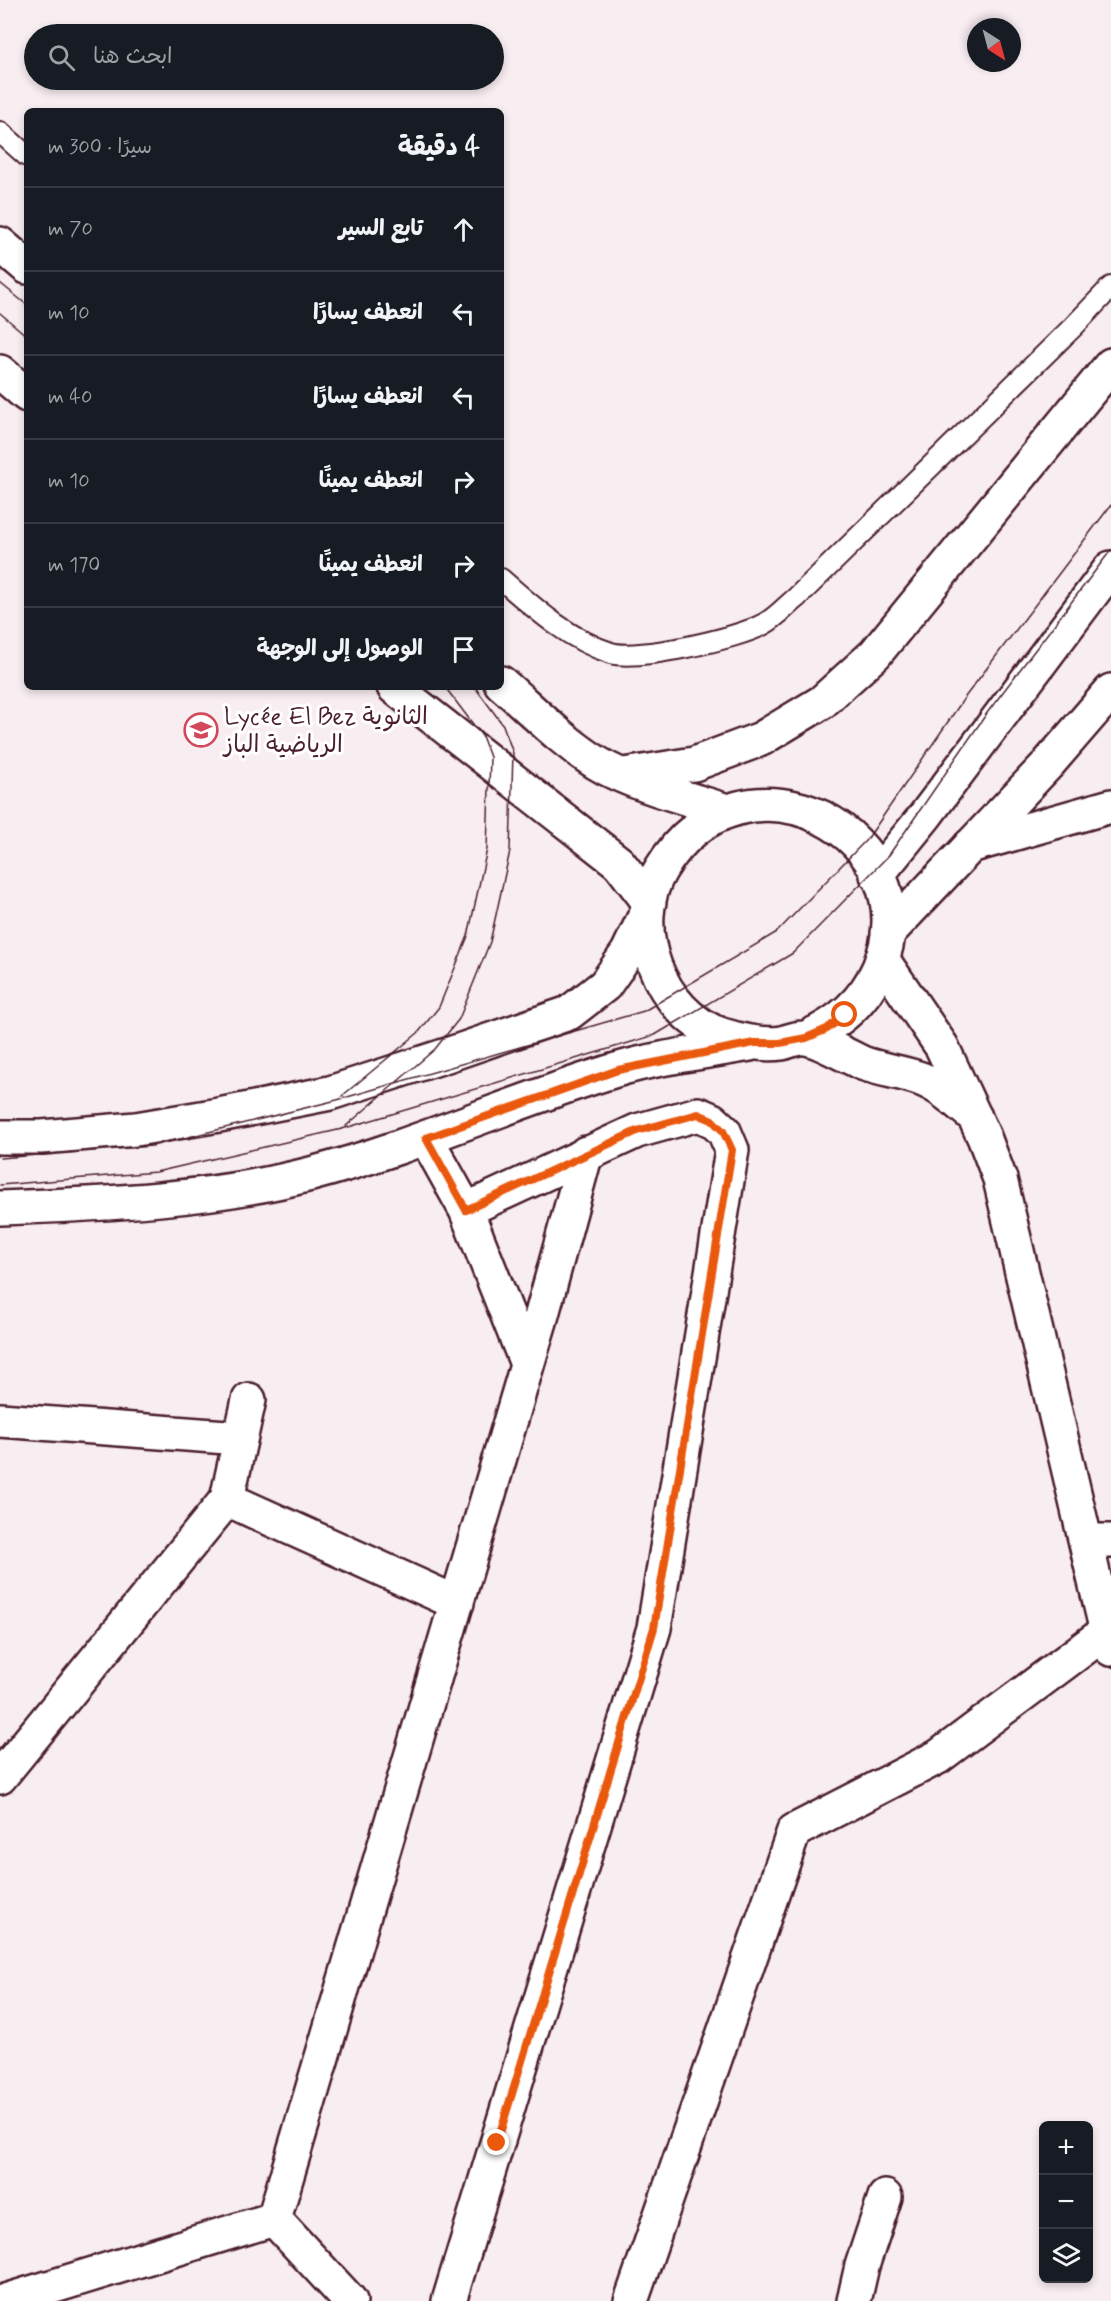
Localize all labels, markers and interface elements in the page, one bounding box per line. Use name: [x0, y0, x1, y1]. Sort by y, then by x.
north arrow: [967, 18, 1021, 72]
search box: [24, 24, 504, 90]
icon: search: [45, 41, 78, 74]
text: ابحث هنا: [93, 43, 173, 71]
text: 4 دقيقة: [398, 131, 480, 165]
text: سيرًا · 300 m: [48, 134, 152, 161]
icon: ahead: [447, 213, 480, 246]
text: تابع السير: [339, 215, 423, 243]
text: 70 m: [48, 216, 93, 243]
icon: left: [447, 297, 480, 330]
text: انعطف يسارًا: [313, 299, 423, 327]
text: 10 m: [48, 300, 90, 327]
icon: left: [447, 381, 480, 414]
text: انعطف يسارًا: [313, 383, 423, 411]
text: 40 m: [48, 384, 92, 411]
icon: right: [447, 465, 480, 498]
text: انعطف يمينًا: [319, 467, 423, 495]
text: 10 m: [48, 468, 90, 495]
icon: right: [447, 549, 480, 582]
text: انعطف يمينًا: [319, 551, 423, 579]
text: 170 m: [48, 552, 100, 579]
icon: arrive: [447, 633, 480, 666]
text: الوصول إلى الوجهة: [256, 635, 423, 663]
place label: Lycée El Bez الثانوية الرياضية الباز: [222, 702, 428, 761]
school or university icon: Lycée El Bez الثانوية الرياضية الباز: [183, 712, 219, 748]
route start: [831, 1001, 857, 1027]
map controls: [1039, 2121, 1093, 2283]
button: +: [1039, 2121, 1093, 2175]
route end: [483, 2129, 509, 2155]
button: −: [1039, 2175, 1093, 2229]
button: layers: [1039, 2229, 1093, 2283]

